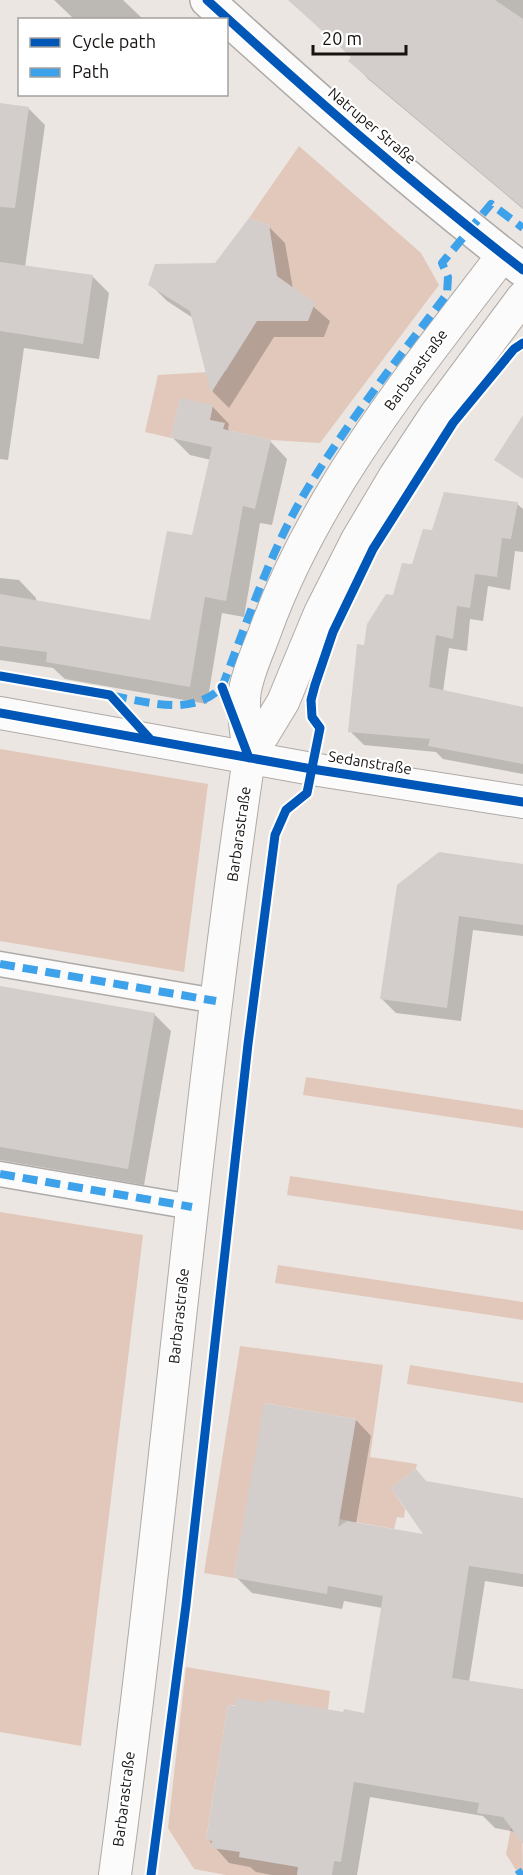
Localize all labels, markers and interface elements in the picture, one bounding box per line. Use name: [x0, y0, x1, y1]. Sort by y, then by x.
legend: [18, 18, 228, 96]
scale bar: [313, 18, 406, 56]
text: 20 m: [322, 28, 362, 48]
text: Cycle path: [72, 31, 156, 51]
text: Path: [72, 61, 109, 81]
street label: Natruper Straße: [325, 84, 420, 167]
street label: Barbarastraße: [381, 326, 451, 413]
street label: Sedanstraße: [327, 748, 413, 777]
street label: Barbarastraße: [223, 785, 254, 883]
street label: Barbarastraße: [165, 1267, 192, 1365]
street label: Barbarastraße: [109, 1750, 138, 1848]

